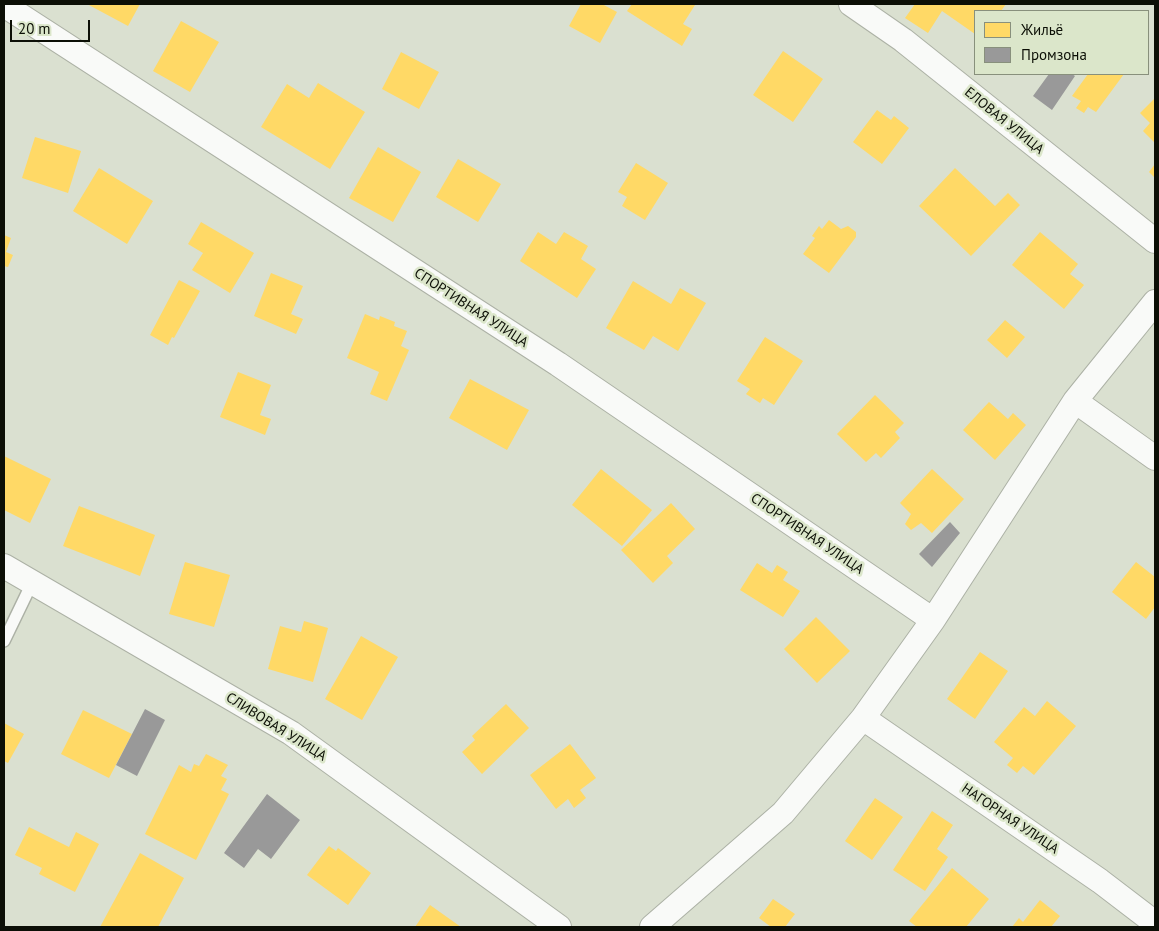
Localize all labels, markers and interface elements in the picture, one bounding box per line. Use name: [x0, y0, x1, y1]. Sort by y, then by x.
scale bar: [12, 10, 92, 42]
legend: [974, 10, 1149, 75]
text: 20 m: [18, 19, 51, 38]
text: Жильё: [1021, 20, 1063, 39]
text: Промзона: [1021, 45, 1087, 64]
street label: ЕЛОВАЯ УЛИЦА: [961, 84, 1047, 158]
street label: СПОРТИВНАЯ УЛИЦА: [411, 265, 531, 351]
street label: СПОРТИВНАЯ УЛИЦА: [747, 490, 867, 578]
street label: СЛИВОВАЯ УЛИЦА: [223, 689, 329, 765]
street label: НАГОРНАЯ УЛИЦА: [958, 780, 1062, 858]

